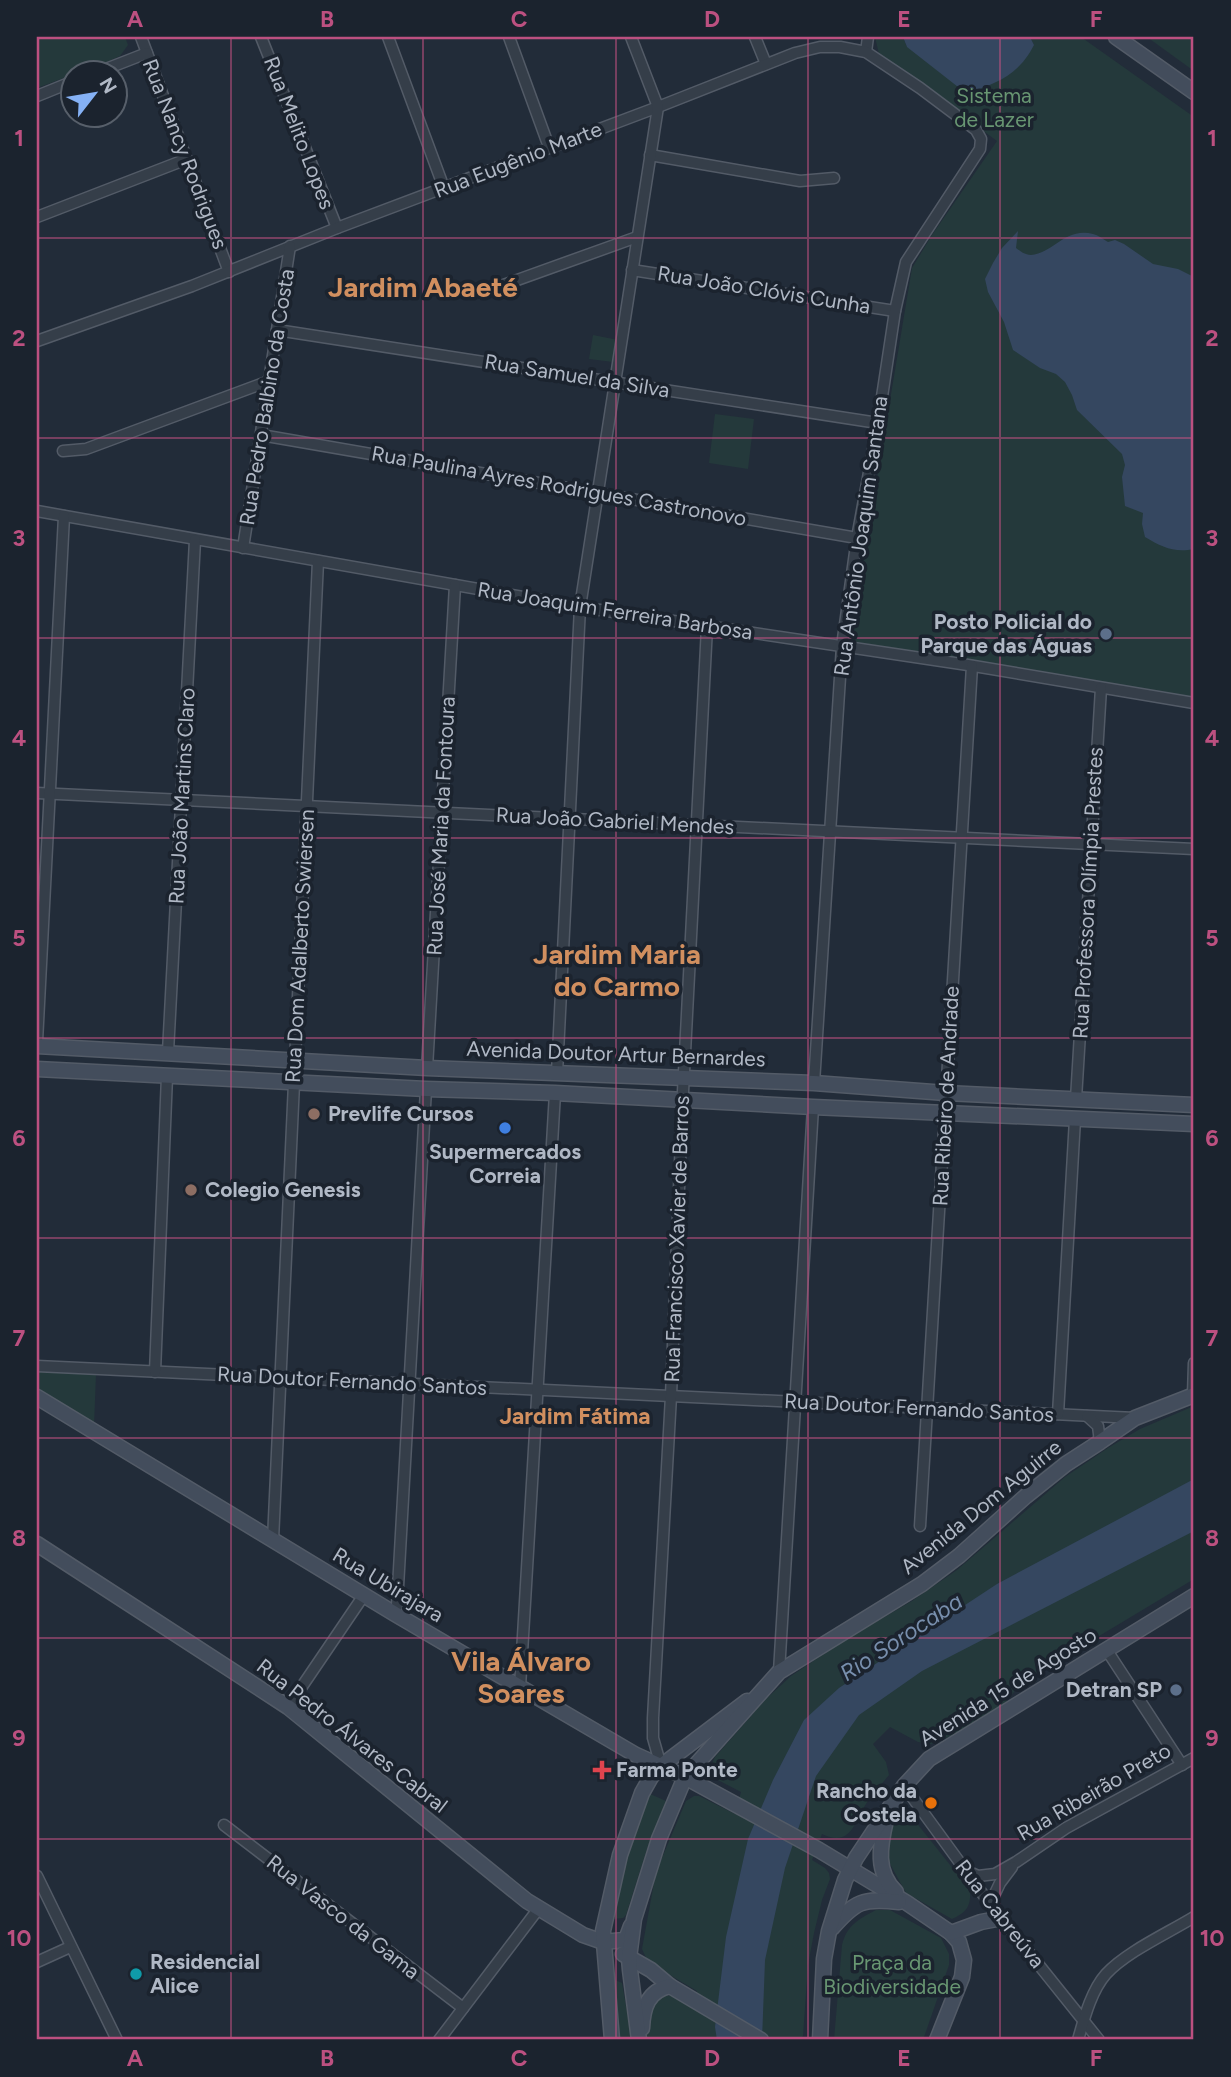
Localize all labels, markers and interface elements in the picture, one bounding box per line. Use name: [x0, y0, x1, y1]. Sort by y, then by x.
text: A: [127, 5, 144, 33]
text: B: [320, 5, 334, 33]
text: C: [511, 5, 528, 33]
text: D: [704, 5, 720, 33]
text: E: [897, 5, 911, 33]
text: F: [1090, 5, 1103, 33]
street label: Rua Melito Lopes: [259, 53, 340, 213]
street label: Rua Nancy Rodrigues: [138, 55, 233, 252]
north arrow: [60, 60, 130, 130]
text: N: [95, 73, 122, 98]
park label: Sistema de Lazer: [954, 83, 1034, 132]
street label: Rua Eugênio Marte: [430, 116, 605, 203]
text: 1: [14, 124, 24, 152]
text: 1: [1207, 124, 1217, 152]
street label: Rua João Clóvis Cunha: [656, 260, 872, 319]
street label: Rua Pedro Balbino da Costa: [234, 267, 299, 527]
district label: Jardim Abaeté: [328, 270, 518, 304]
text: 2: [12, 324, 26, 352]
text: 2: [1205, 324, 1219, 352]
street label: Rua Samuel da Silva: [483, 349, 671, 402]
street label: Rua Antônio Joaquim Santana: [828, 394, 893, 678]
street label: Rua Paulina Ayres Rodrigues Castronovo: [370, 440, 748, 531]
text: 3: [13, 524, 25, 552]
text: 3: [1206, 524, 1218, 552]
street label: Rua Joaquim Ferreira Barbosa: [476, 576, 754, 645]
place label: Posto Policial do Parque das Águas: [920, 609, 1092, 658]
marker: Posto Policial do Parque das Águas: [1098, 626, 1114, 642]
street label: Rua João Martins Claro: [163, 687, 200, 905]
street label: Rua José Maria da Fontoura: [421, 696, 460, 956]
text: 4: [12, 724, 26, 752]
text: 4: [1205, 724, 1219, 752]
street label: Rua Professora Olímpia Prestes: [1067, 746, 1108, 1040]
street label: Rua João Gabriel Mendes: [495, 802, 735, 839]
street label: Rua Dom Adalberto Swiersen: [280, 808, 319, 1083]
text: 5: [12, 924, 26, 952]
text: 5: [1205, 924, 1219, 952]
district label: Jardim Maria do Carmo: [533, 937, 701, 1003]
street label: Rua Ribeiro de Andrade: [927, 985, 964, 1207]
street label: Avenida Doutor Artur Bernardes: [466, 1036, 766, 1071]
street label: Rua Francisco Xavier de Barros: [659, 1095, 694, 1383]
place label: Prevlife Cursos: [328, 1101, 474, 1126]
marker: Prevlife Cursos: [306, 1106, 322, 1122]
marker: Supermercados Correia: [497, 1120, 513, 1136]
text: 6: [12, 1124, 26, 1152]
text: 6: [1205, 1124, 1219, 1152]
place label: Supermercados Correia: [429, 1139, 581, 1188]
place label: Colegio Genesis: [205, 1177, 361, 1202]
marker: Colegio Genesis: [183, 1182, 199, 1198]
text: 7: [13, 1324, 26, 1352]
text: 7: [1206, 1324, 1219, 1352]
street label: Rua Doutor Fernando Santos: [216, 1361, 488, 1400]
street label: Rua Doutor Fernando Santos: [783, 1388, 1055, 1427]
district label: Jardim Fátima: [499, 1402, 651, 1430]
street label: Avenida Dom Aguirre: [895, 1434, 1066, 1579]
text: 8: [12, 1524, 26, 1552]
text: 8: [1205, 1524, 1219, 1552]
street label: Rua Ubirajara: [328, 1542, 448, 1627]
water label: Rio Sorocaba: [834, 1587, 968, 1687]
street label: Avenida 15 de Agosto: [915, 1622, 1101, 1751]
district label: Vila Álvaro Soares: [451, 1644, 591, 1710]
street label: Rua Pedro Álvares Cabral: [252, 1653, 453, 1818]
place label: Detran SP: [1066, 1677, 1162, 1702]
marker: Detran SP: [1168, 1682, 1184, 1698]
text: 9: [12, 1724, 26, 1752]
text: 9: [1205, 1724, 1219, 1752]
street label: Rua Ribeirão Preto: [1012, 1737, 1175, 1846]
place label: Farma Ponte: [616, 1757, 738, 1782]
marker: Farma Ponte: [594, 1762, 610, 1778]
place label: Rancho da Costela: [816, 1778, 917, 1827]
marker: Rancho da Costela: [923, 1795, 939, 1811]
street label: Rua Vasco da Gama: [262, 1849, 425, 1984]
street label: Rua Cabreúva: [950, 1855, 1050, 1973]
text: 10: [7, 1924, 31, 1952]
text: 10: [1200, 1924, 1224, 1952]
place label: Residencial Alice: [150, 1949, 260, 1998]
park label: Praça da Biodiversidade: [823, 1950, 961, 1999]
marker: Residencial Alice: [128, 1966, 144, 1982]
text: A: [127, 2044, 144, 2072]
text: B: [320, 2044, 334, 2072]
text: C: [511, 2044, 528, 2072]
text: D: [704, 2044, 720, 2072]
text: E: [897, 2044, 911, 2072]
text: F: [1090, 2044, 1103, 2072]

